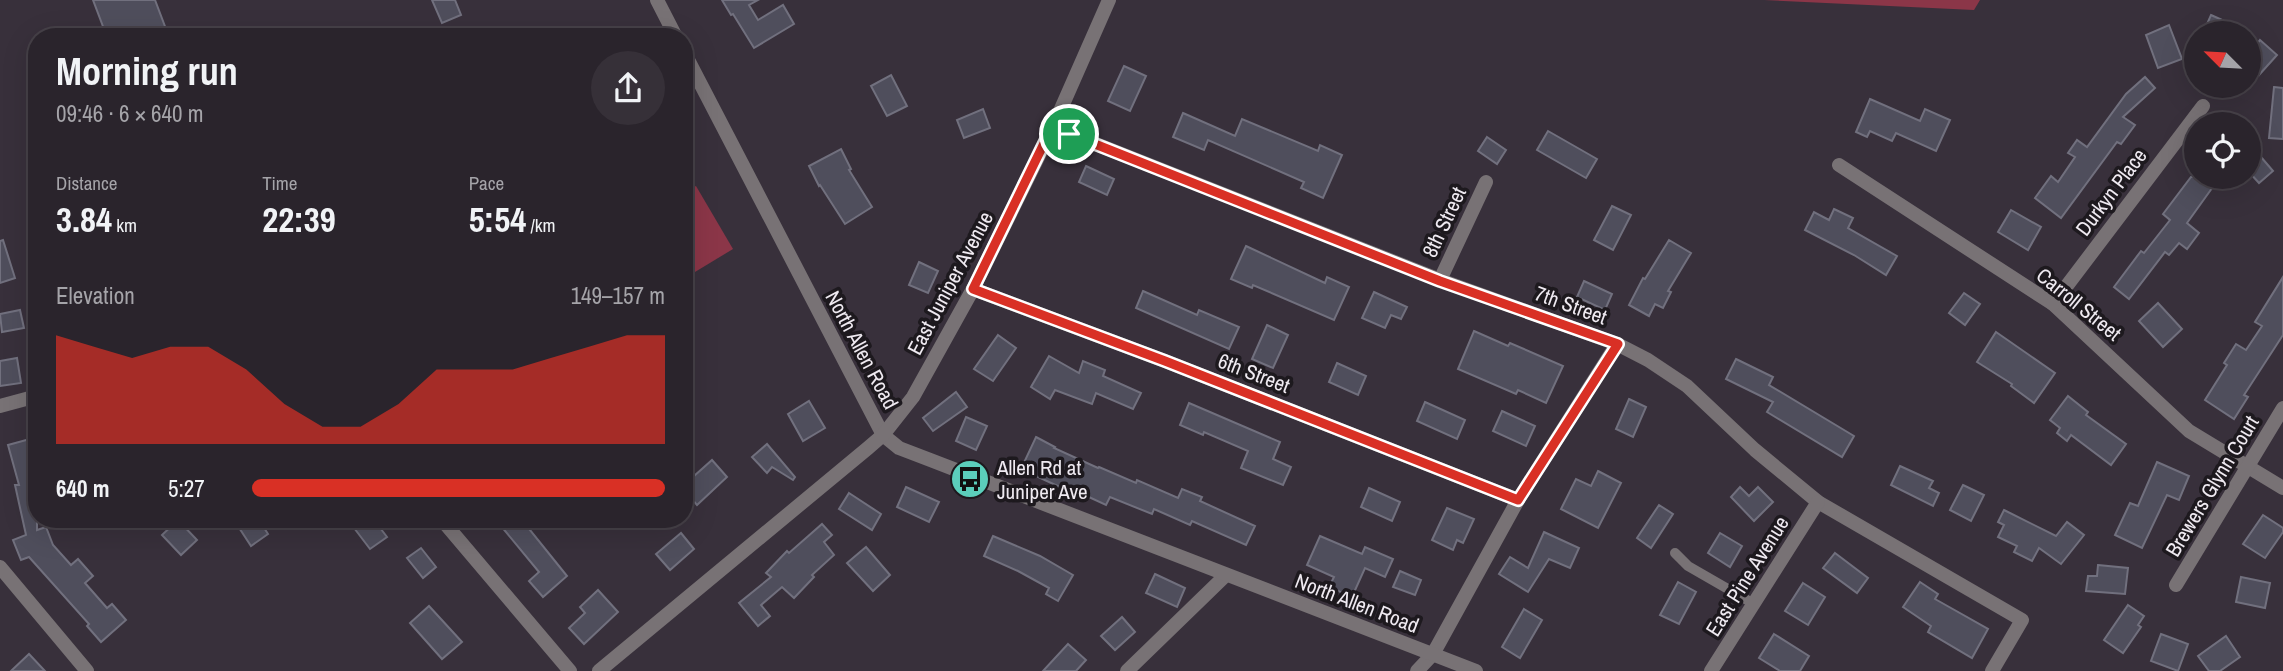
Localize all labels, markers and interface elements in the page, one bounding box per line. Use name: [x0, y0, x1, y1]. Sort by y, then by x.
north arrow: [2184, 21, 2261, 98]
map controls: [2184, 21, 2261, 189]
text: Morning run: [56, 46, 238, 97]
button: share: [591, 51, 665, 125]
text: 09:46 · 6 × 640 m: [56, 98, 203, 129]
pin: [1039, 104, 1099, 164]
button: locate: [2184, 112, 2261, 189]
icon: arrive: [1050, 115, 1088, 153]
street label: Durkyn Place: [2069, 142, 2153, 242]
text: Distance: [56, 170, 117, 196]
text: Time: [262, 170, 297, 196]
text: Pace: [469, 170, 504, 196]
street label: 8th Street: [1415, 182, 1473, 262]
text: 3.84: [56, 196, 112, 243]
text: 22:39: [262, 196, 336, 243]
text: 5:54: [469, 196, 526, 243]
street label: East Juniper Avenue: [900, 206, 1000, 360]
text: km: [112, 212, 137, 238]
text: /km: [526, 212, 556, 238]
street label: Carroll Street: [2030, 261, 2128, 347]
street label: 7th Street: [1531, 279, 1611, 331]
text: Elevation: [56, 280, 135, 311]
text: 149–157 m: [571, 280, 665, 311]
street label: North Allen Road: [819, 286, 905, 414]
street label: 6th Street: [1214, 346, 1294, 400]
street label: Brewers Glynn Court: [2158, 410, 2266, 562]
place label: Allen Rd at Juniper Ave: [996, 453, 1088, 506]
bus stop icon: Allen Rd at Juniper Ave: [949, 458, 991, 500]
text: 640 m: [56, 473, 109, 504]
text: 5:27: [168, 473, 205, 504]
street label: East Pine Avenue: [1698, 510, 1796, 642]
street label: North Allen Road: [1291, 566, 1423, 640]

